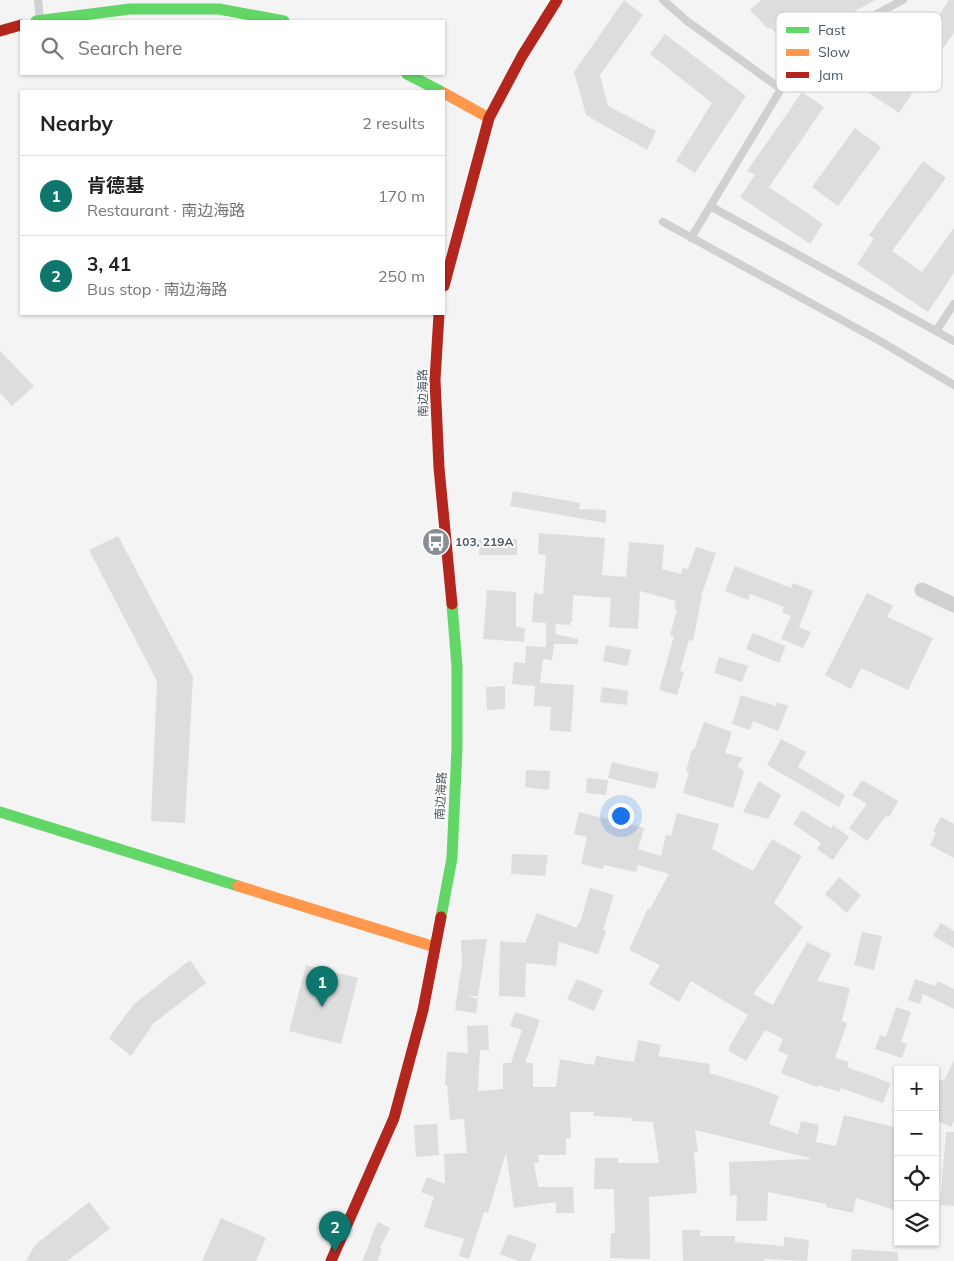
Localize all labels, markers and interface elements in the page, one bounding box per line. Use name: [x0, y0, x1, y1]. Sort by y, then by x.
legend: [776, 12, 942, 92]
search box: [20, 20, 445, 75]
text: Fast: [818, 21, 846, 39]
icon: search: [38, 34, 66, 62]
text: Search here: [78, 36, 182, 60]
text: Slow: [818, 43, 850, 61]
text: Jam: [818, 66, 843, 84]
text: Nearby: [40, 110, 113, 136]
text: 2 results: [362, 113, 425, 133]
text: 肯德基: [87, 173, 144, 197]
text: 1: [51, 186, 61, 206]
text: 170 m: [378, 186, 425, 206]
text: Restaurant · 南边海路: [87, 200, 245, 220]
text: 3, 41: [87, 252, 131, 276]
text: 2: [51, 266, 61, 286]
text: 250 m: [378, 266, 425, 286]
text: Bus stop · 南边海路: [87, 279, 227, 299]
street label: 南边海路: [415, 369, 430, 417]
bus stop icon: 103, 219A: [421, 527, 451, 557]
place label: 103, 219A: [455, 534, 513, 549]
street label: 南边海路: [432, 772, 449, 820]
your location: [608, 803, 634, 829]
pin: 1: [306, 966, 338, 1007]
map controls: [894, 1066, 939, 1246]
button: +: [894, 1066, 939, 1111]
button: −: [894, 1111, 939, 1156]
button: locate: [894, 1156, 939, 1201]
button: layers: [894, 1201, 939, 1246]
pin: 2: [319, 1211, 351, 1252]

